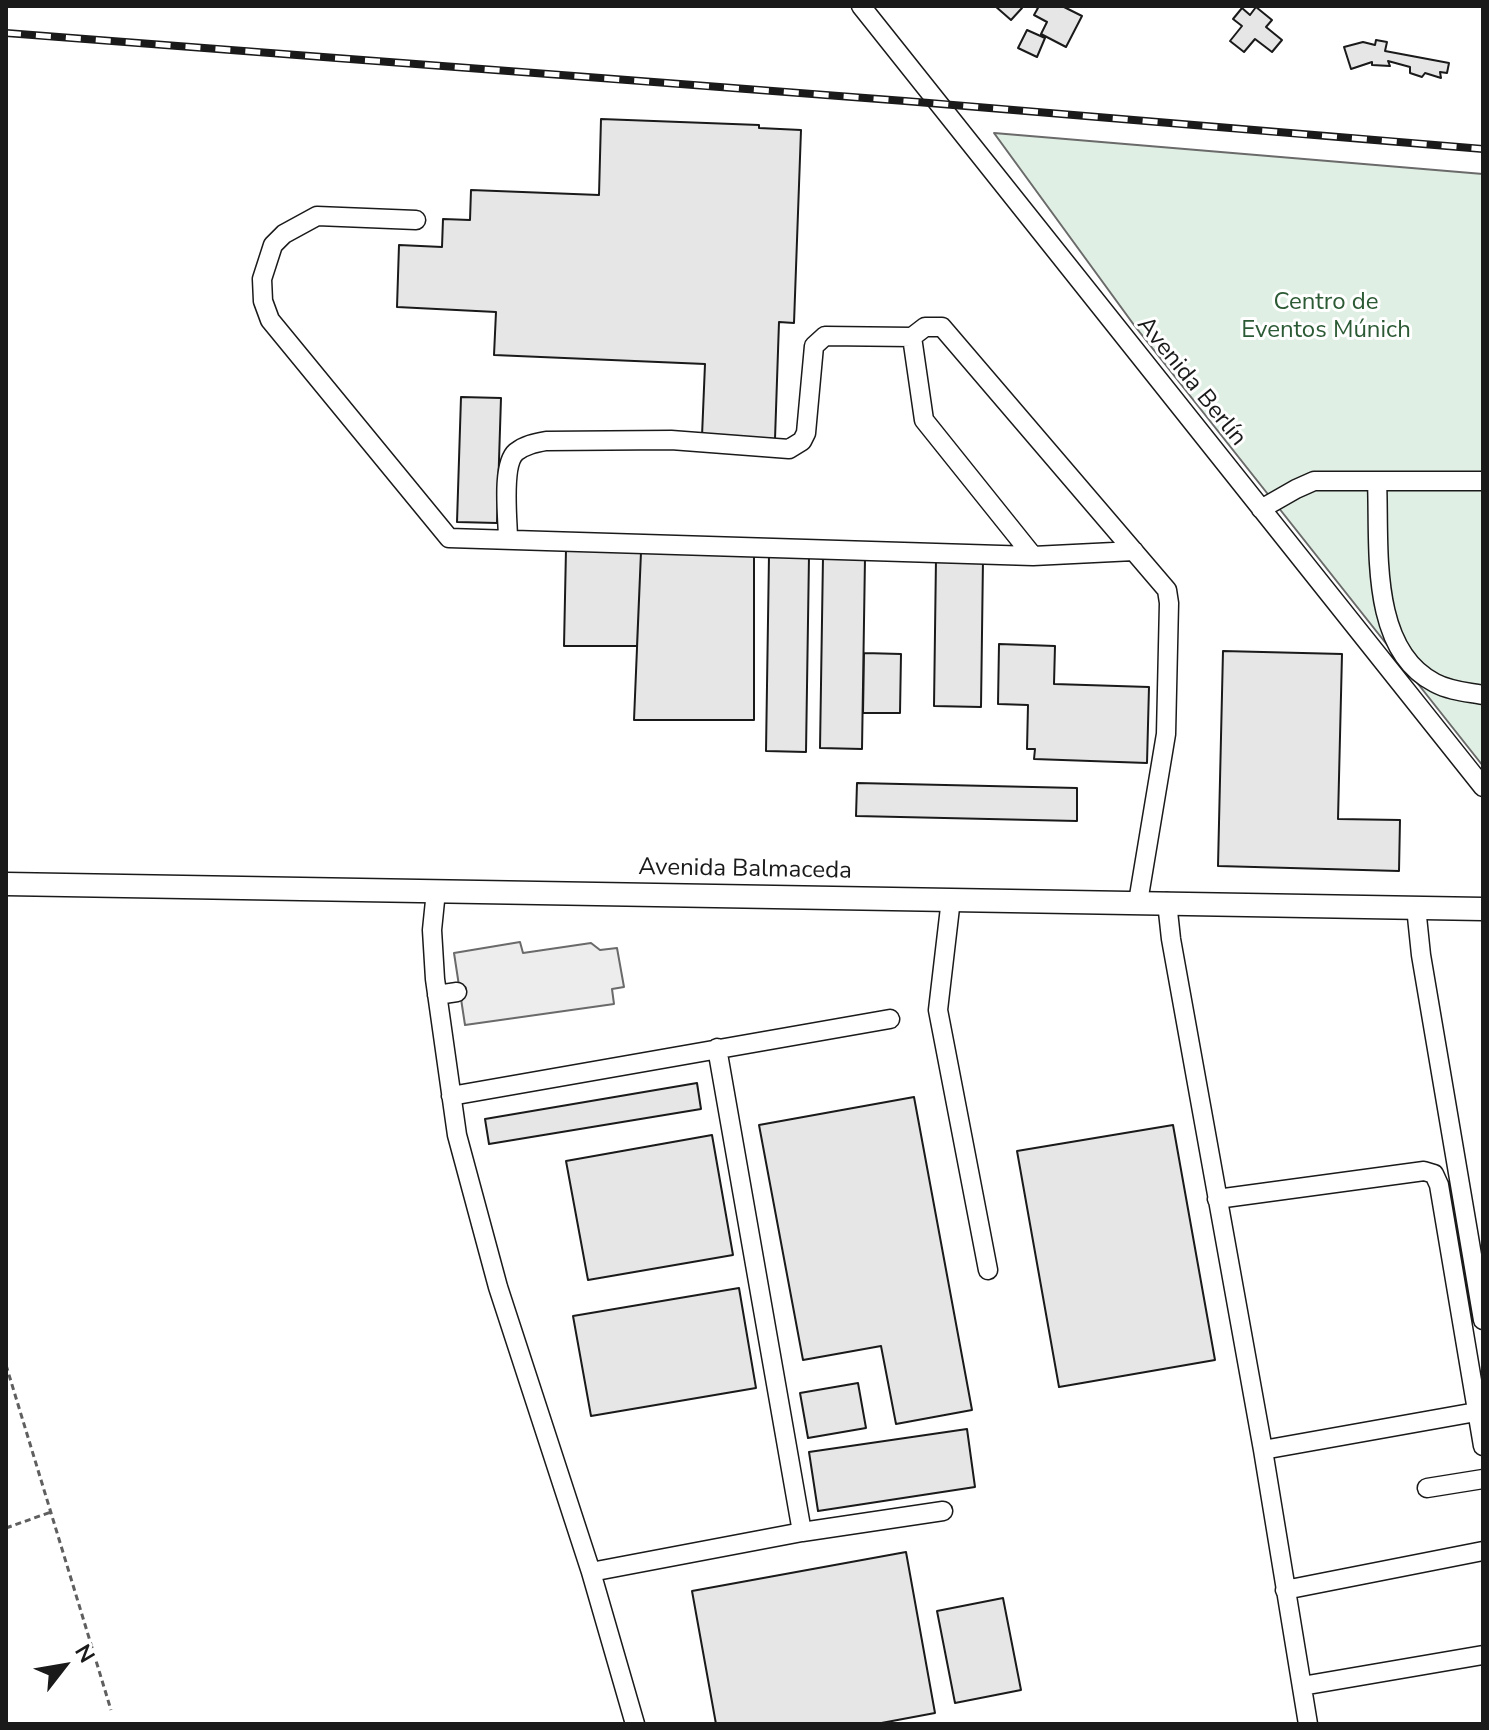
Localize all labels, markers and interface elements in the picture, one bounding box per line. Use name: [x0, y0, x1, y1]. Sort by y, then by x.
park label: Centro de Eventos Múnich: [1241, 289, 1411, 345]
street label: Avenida Berlín: [1130, 312, 1252, 452]
street label: Avenida Balmaceda: [638, 854, 852, 886]
north arrow: [24, 1626, 104, 1706]
text: N: [67, 1639, 102, 1668]

